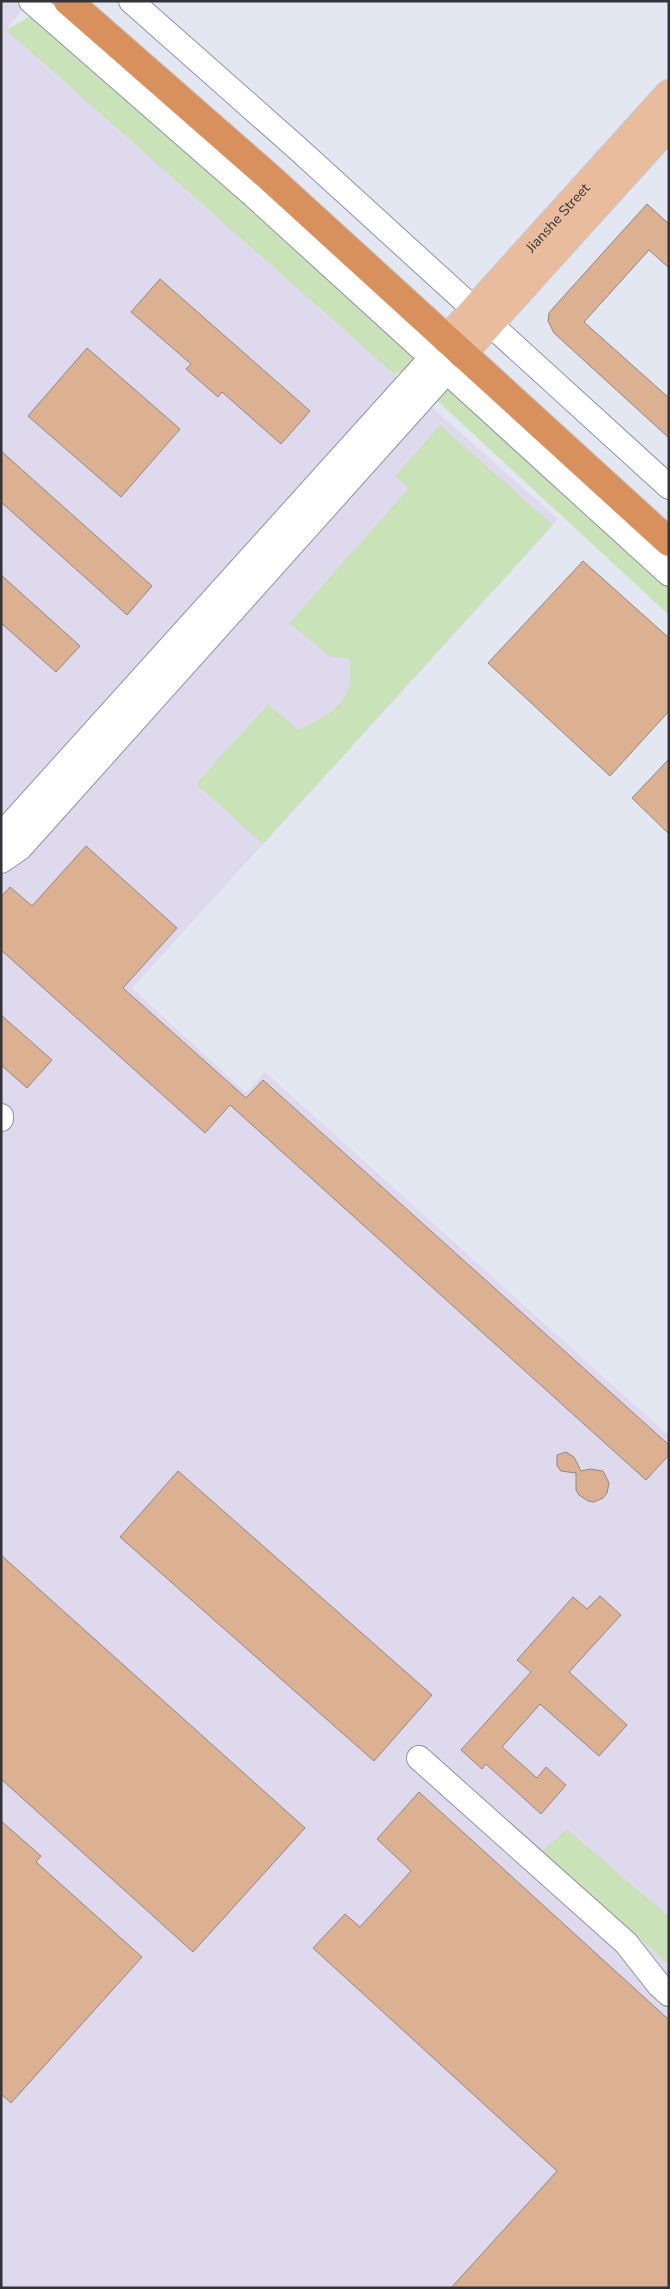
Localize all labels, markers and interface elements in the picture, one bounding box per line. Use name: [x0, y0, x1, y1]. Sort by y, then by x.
street label: Jianshe Street: [521, 179, 594, 257]

